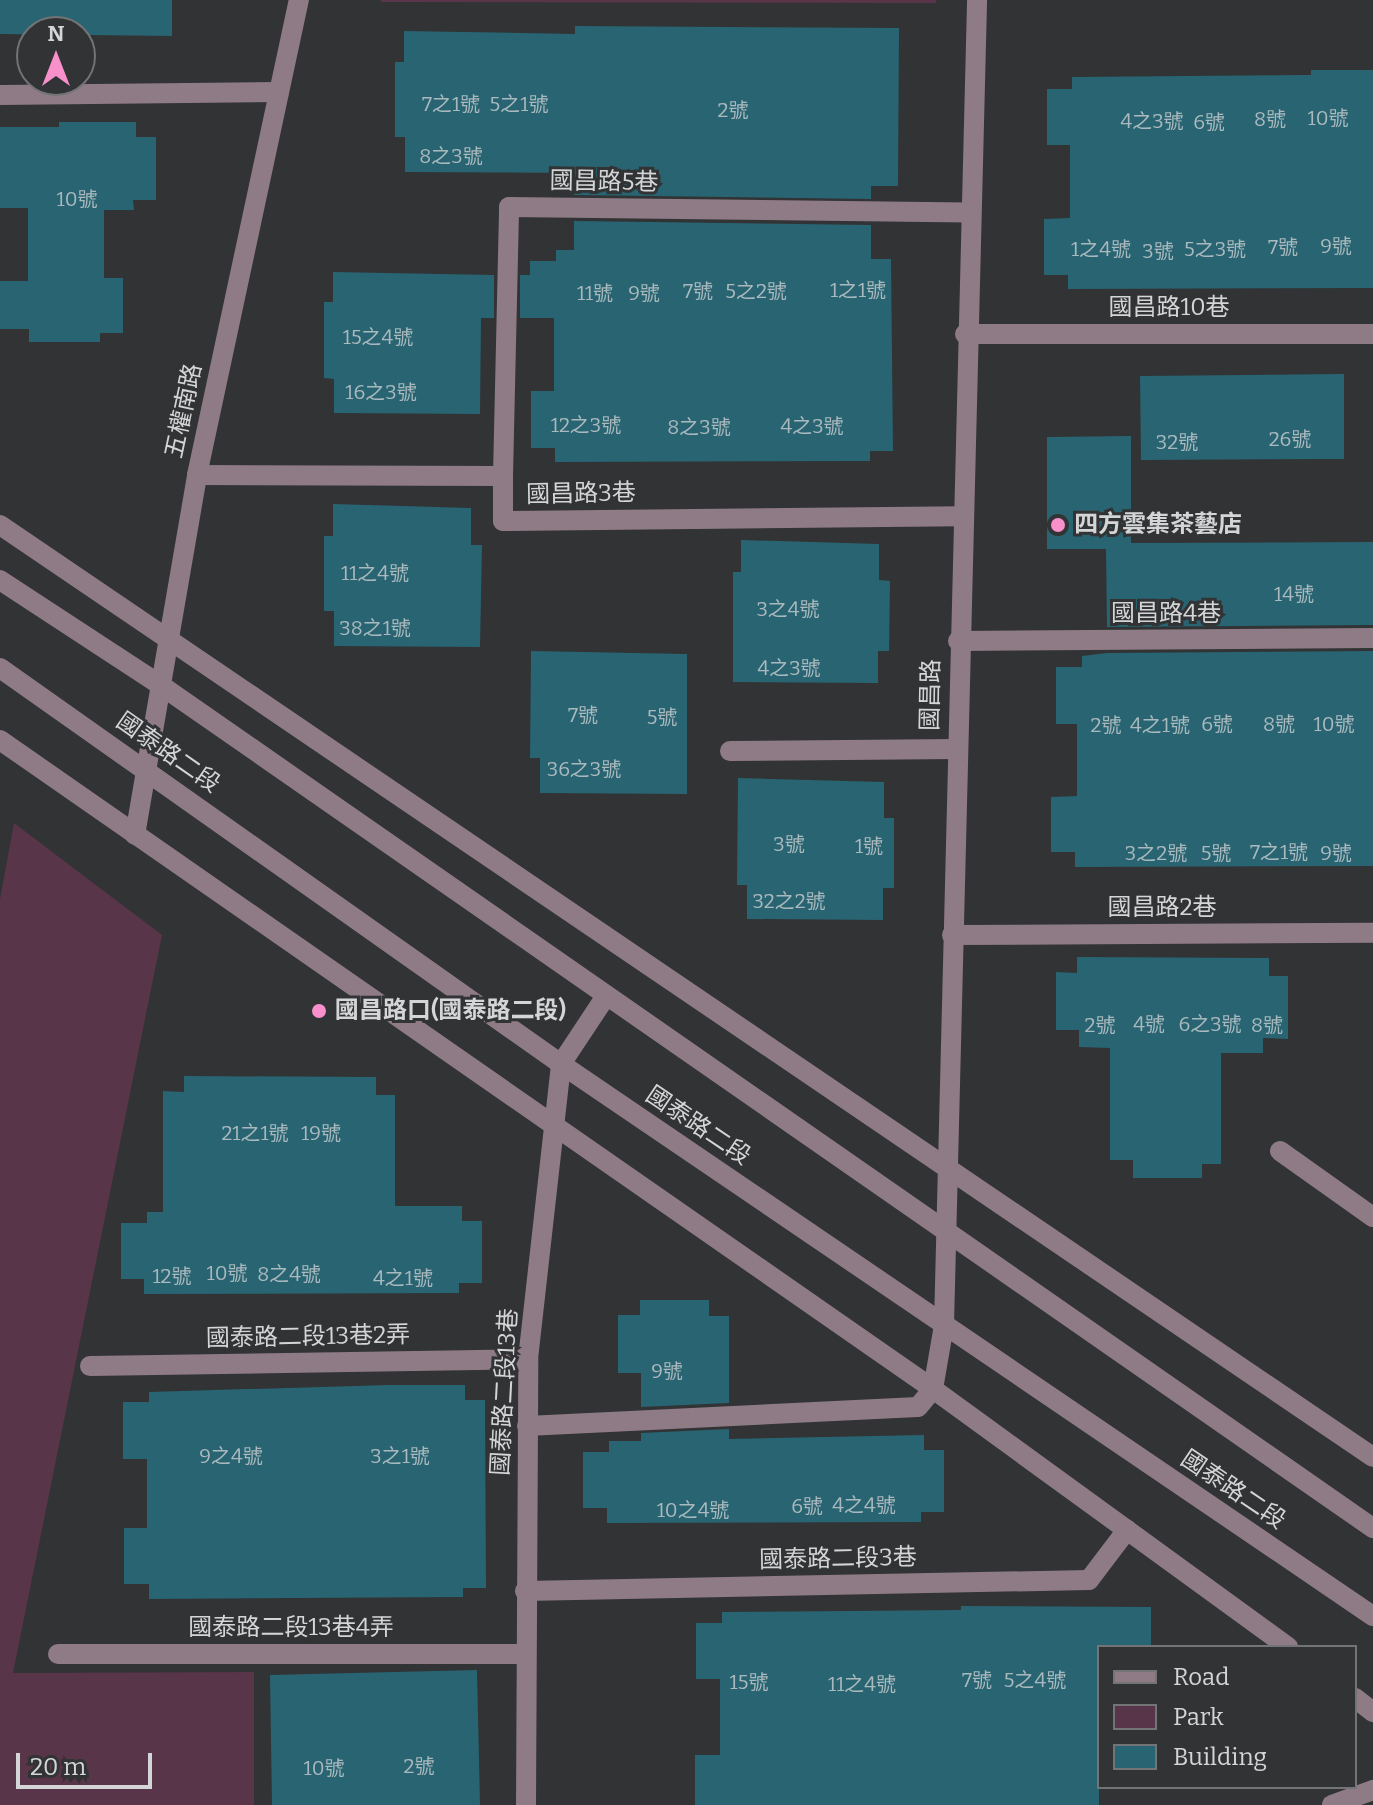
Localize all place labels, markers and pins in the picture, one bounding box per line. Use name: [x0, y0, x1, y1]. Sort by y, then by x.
place label: 四方雲集茶藝店: [1074, 511, 1242, 539]
marker: 四方雲集茶藝店: [1049, 516, 1067, 534]
place label: 國昌路口(國泰路二段): [335, 997, 566, 1025]
marker: 國昌路口(國泰路二段): [310, 1002, 328, 1020]

